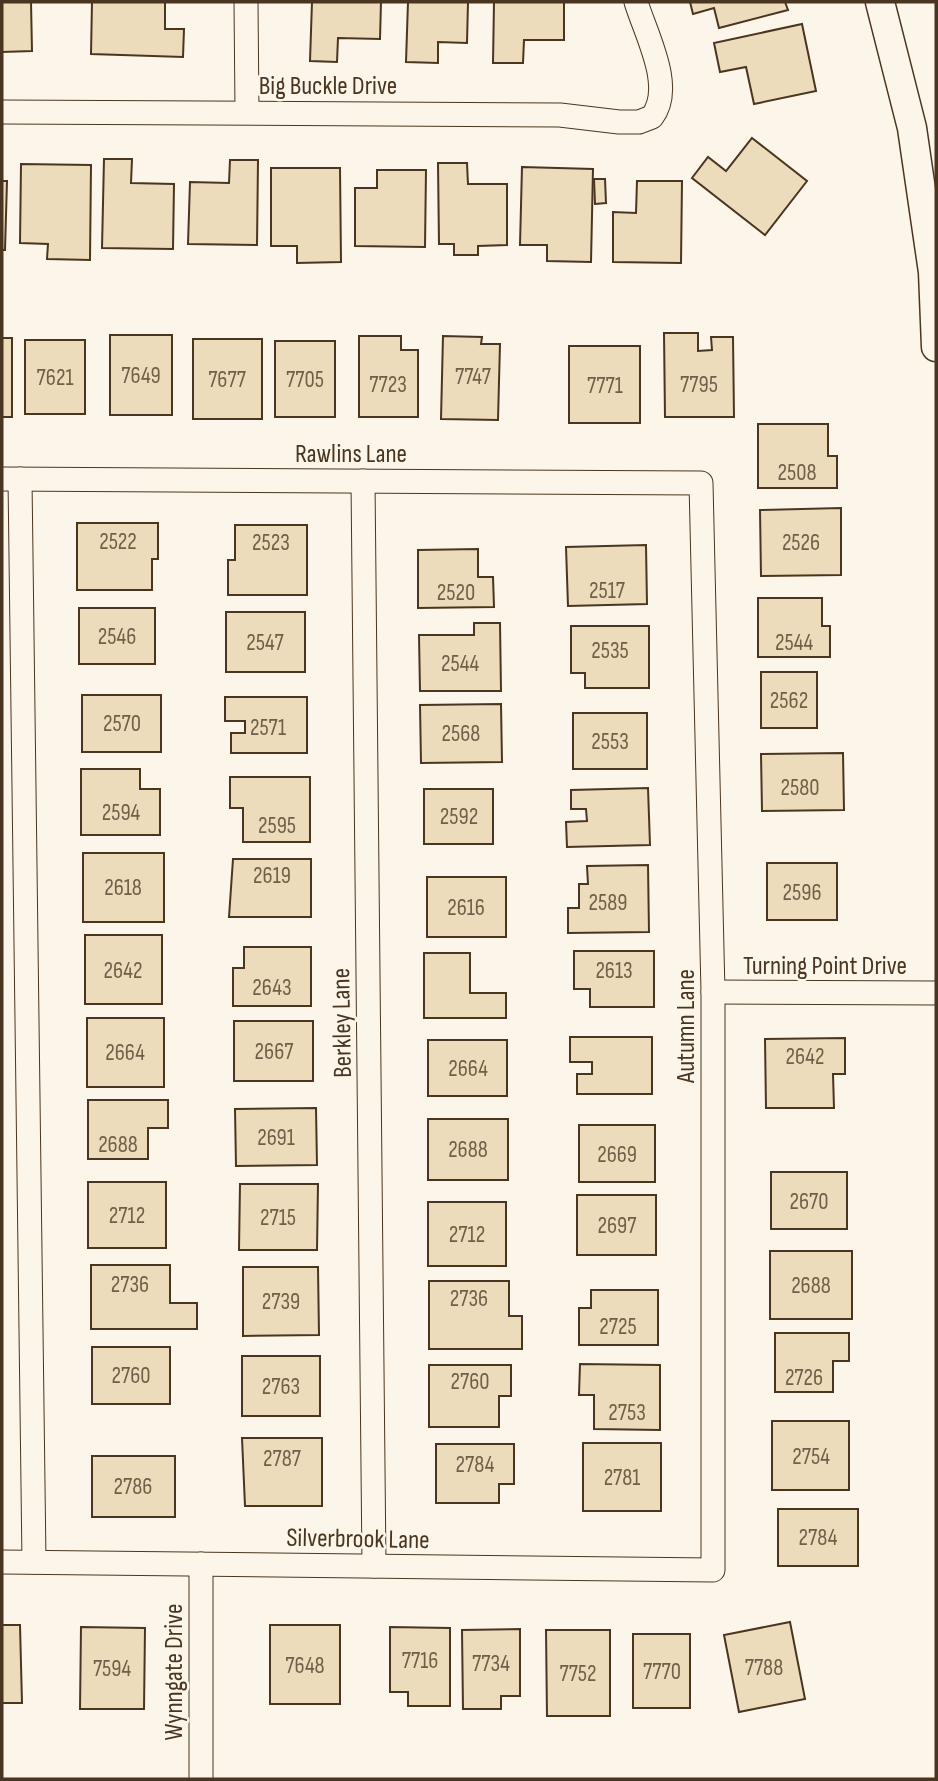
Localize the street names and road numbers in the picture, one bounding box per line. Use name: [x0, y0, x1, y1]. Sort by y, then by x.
street label: Big Buckle Drive: [259, 71, 397, 102]
street label: Rawlins Lane: [295, 439, 407, 470]
street label: Turning Point Drive: [743, 951, 907, 982]
street label: Berkley Lane: [326, 968, 359, 1078]
street label: Autumn Lane: [671, 969, 702, 1084]
street label: Silverbrook Lane: [286, 1523, 430, 1556]
street label: Wynngate Drive: [159, 1604, 190, 1740]

